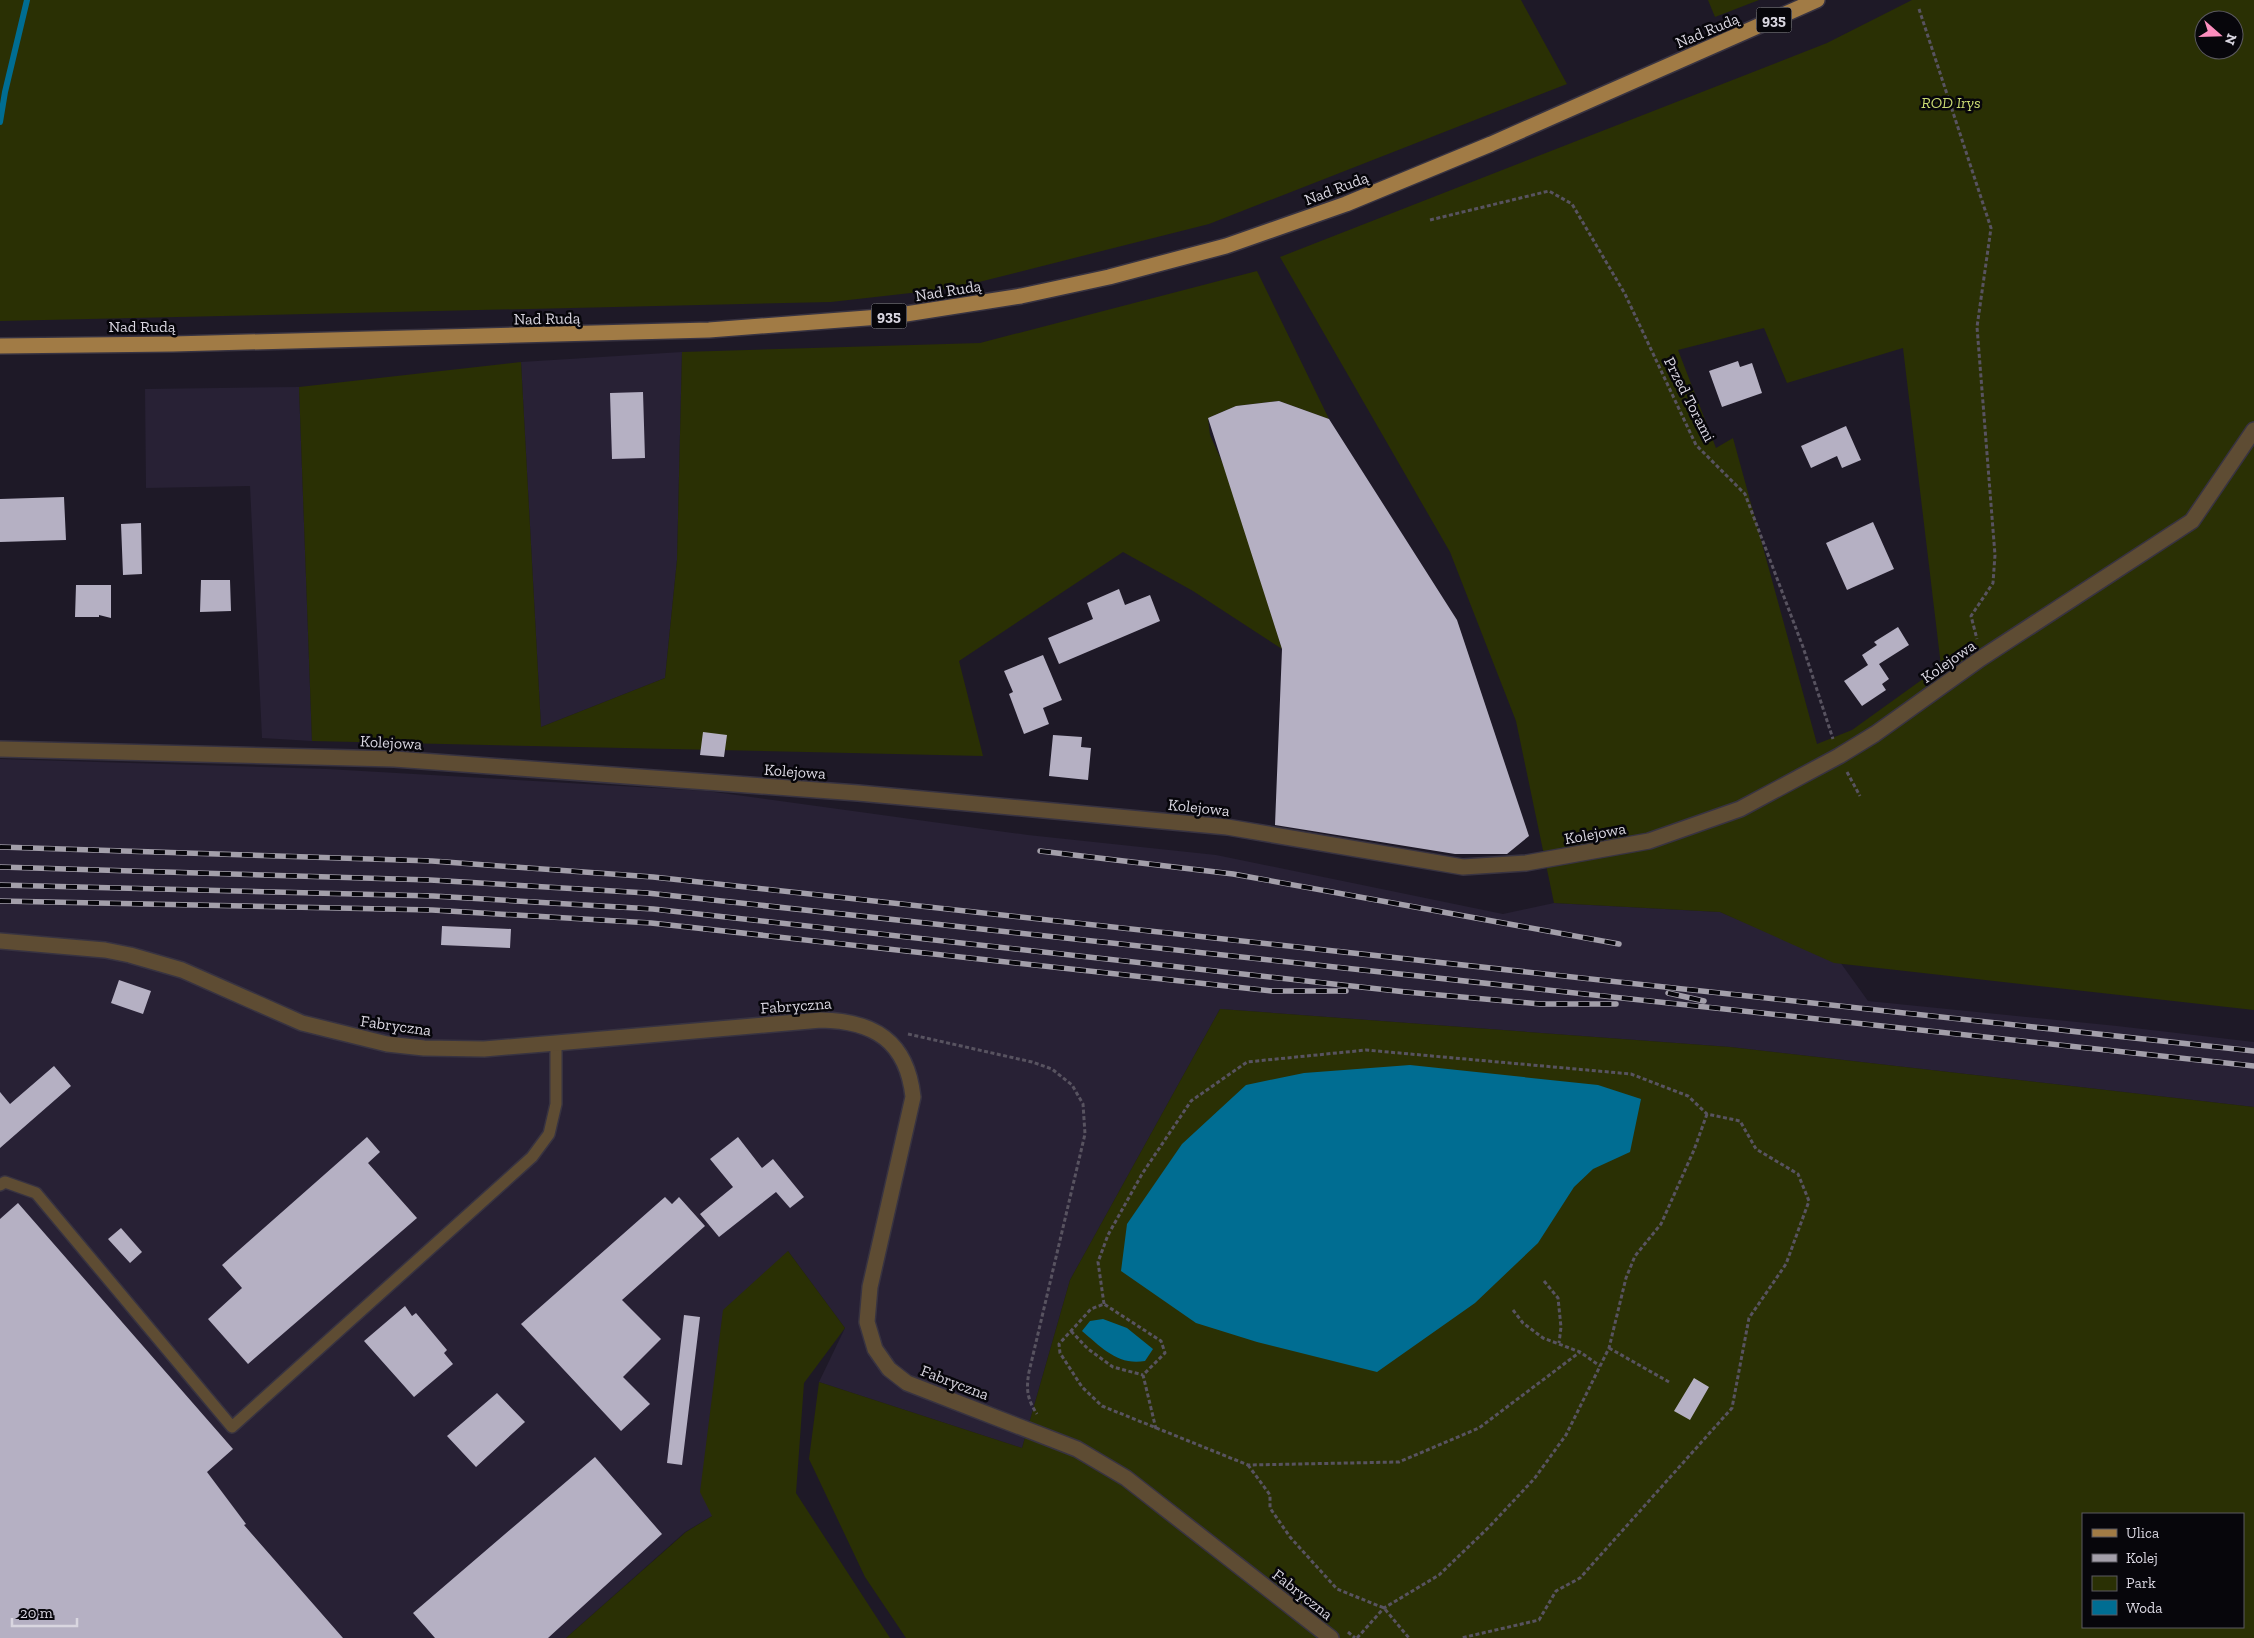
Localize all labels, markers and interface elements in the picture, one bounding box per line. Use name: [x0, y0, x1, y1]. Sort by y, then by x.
road number: 935: [1756, 8, 1792, 32]
street label: Nad Rudą: [1673, 9, 1742, 52]
north arrow: [2194, 10, 2244, 60]
text: N: [2221, 31, 2241, 48]
park label: ROD Irys: [1921, 93, 1981, 112]
street label: Nad Rudą: [1302, 168, 1371, 209]
street label: Nad Rudą: [914, 276, 983, 305]
road number: 935: [872, 304, 906, 328]
street label: Nad Rudą: [513, 308, 581, 329]
street label: Nad Rudą: [109, 317, 176, 336]
street label: Przed Torami: [1660, 354, 1719, 445]
street label: Kolejowa: [1917, 636, 1979, 687]
street label: Kolejowa: [360, 731, 423, 754]
street label: Kolejowa: [763, 760, 827, 783]
street label: Kolejowa: [1167, 795, 1231, 820]
street label: Kolejowa: [1563, 819, 1628, 848]
street label: Fabryczna: [760, 994, 833, 1017]
street label: Fabryczna: [359, 1011, 433, 1040]
street label: Fabryczna: [918, 1361, 992, 1404]
legend: [2082, 1513, 2244, 1628]
text: Ulica: [2126, 1524, 2159, 1542]
text: Kolej: [2126, 1549, 2158, 1567]
street label: Fabryczna: [1269, 1565, 1337, 1624]
text: Park: [2126, 1574, 2156, 1592]
scale bar: [12, 1596, 78, 1628]
text: Woda: [2126, 1599, 2163, 1617]
text: 20 m: [20, 1604, 53, 1622]

